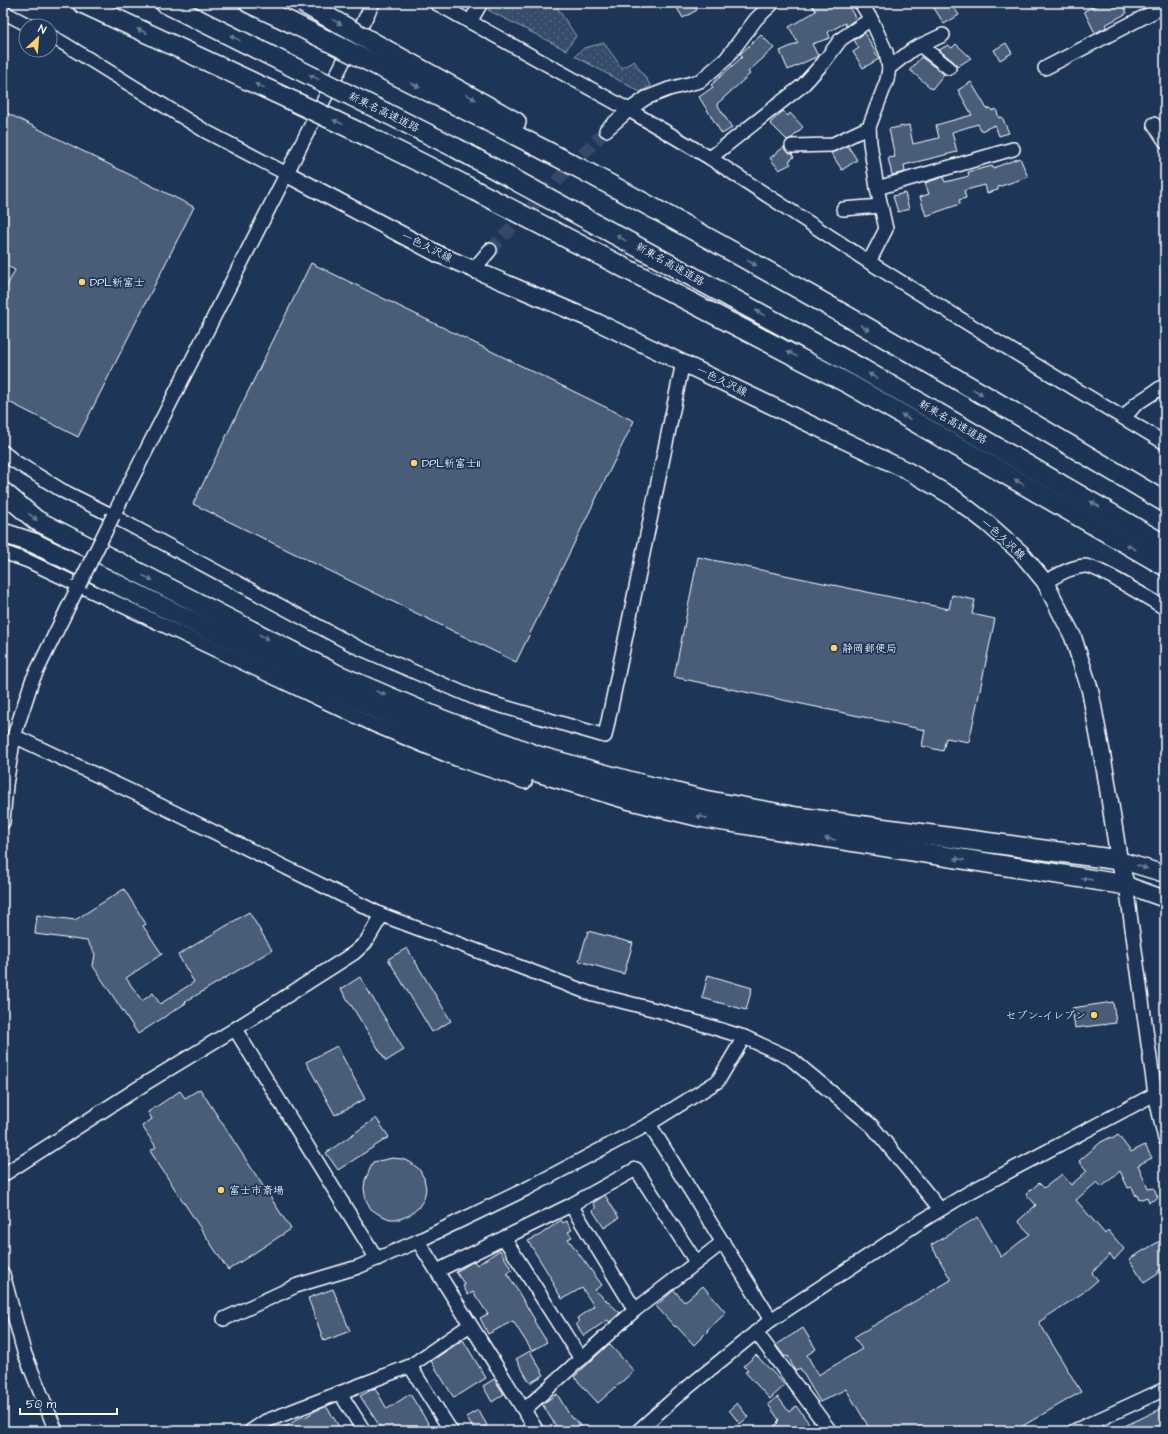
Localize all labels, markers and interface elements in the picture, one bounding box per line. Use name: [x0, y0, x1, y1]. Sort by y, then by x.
north arrow: [18, 18, 58, 58]
one-way arrow: [331, 19, 343, 26]
text: N: [36, 21, 49, 38]
one-way arrow: [136, 28, 148, 34]
one-way arrow: [230, 35, 241, 41]
one-way arrow: [308, 74, 319, 80]
one-way arrow: [409, 81, 421, 88]
one-way arrow: [254, 83, 266, 89]
street label: 新東名高速道路: [346, 88, 422, 136]
one-way arrow: [465, 94, 477, 101]
one-way arrow: [332, 119, 343, 125]
street label: 一色久沢線: [399, 228, 455, 266]
one-way arrow: [615, 234, 627, 241]
street label: 新東名高速道路: [633, 239, 707, 289]
one-way arrow: [746, 260, 758, 267]
place label: DPL新富士: [90, 275, 145, 290]
marker: DPL新富士: [77, 277, 87, 287]
one-way arrow: [754, 310, 765, 317]
one-way arrow: [859, 324, 871, 331]
one-way arrow: [786, 351, 798, 357]
street label: 一色久沢線: [694, 362, 750, 400]
one-way arrow: [867, 373, 879, 380]
one-way arrow: [972, 389, 984, 396]
street label: 新東名高速道路: [916, 396, 990, 448]
one-way arrow: [900, 413, 912, 420]
place label: DPL新富士II: [422, 456, 480, 471]
marker: DPL新富士II: [409, 458, 419, 468]
one-way arrow: [1013, 478, 1025, 485]
one-way arrow: [1089, 501, 1101, 508]
one-way arrow: [28, 513, 39, 521]
street label: 一色久沢線: [978, 515, 1028, 563]
one-way arrow: [1125, 543, 1137, 550]
one-way arrow: [142, 575, 154, 581]
one-way arrow: [258, 634, 269, 640]
place label: 静岡郵便局: [842, 641, 897, 656]
marker: 静岡郵便局: [829, 643, 839, 653]
one-way arrow: [375, 691, 387, 697]
one-way arrow: [696, 814, 708, 820]
one-way arrow: [824, 836, 836, 842]
one-way arrow: [953, 856, 965, 862]
one-way arrow: [1136, 864, 1148, 870]
one-way arrow: [1081, 876, 1093, 882]
place label: セブン-イレブン: [1006, 1008, 1086, 1023]
marker: セブン-イレブン: [1089, 1010, 1099, 1020]
place label: 富士市斎場: [229, 1183, 284, 1198]
marker: 富士市斎場: [216, 1185, 226, 1195]
scale bar: [20, 1390, 117, 1416]
text: 50 m: [26, 1396, 57, 1413]

